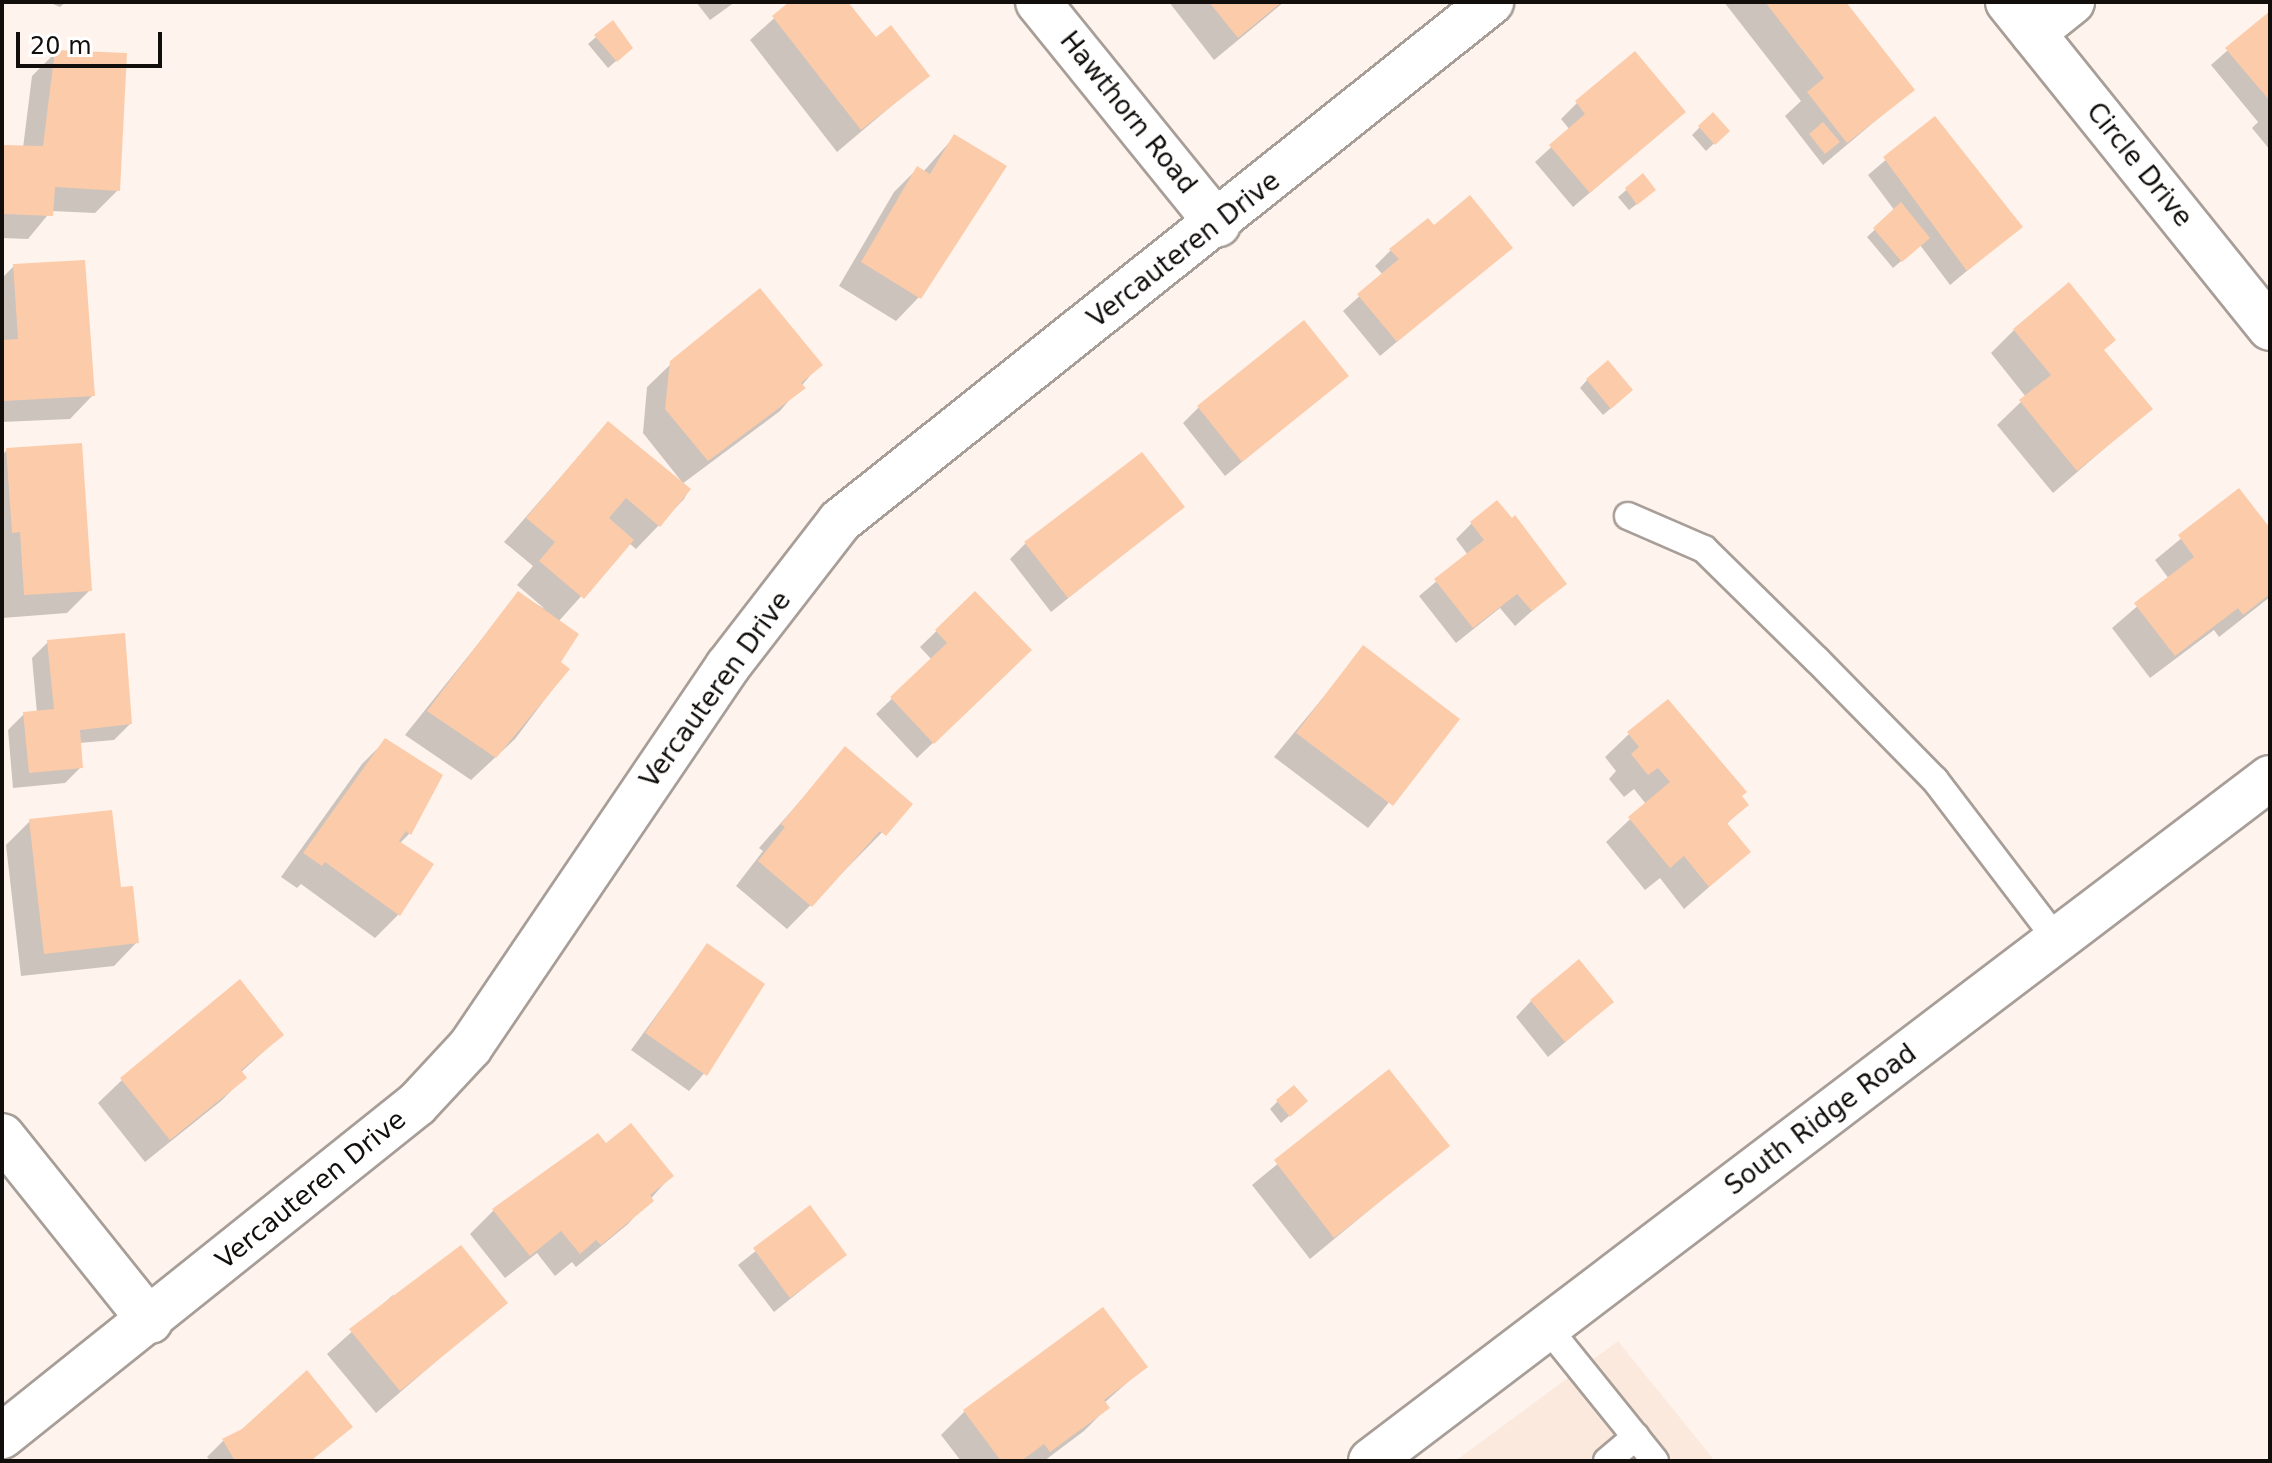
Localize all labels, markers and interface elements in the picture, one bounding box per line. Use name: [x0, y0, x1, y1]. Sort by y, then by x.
scale bar: [20, 16, 166, 66]
street label: Hawthorn Road: [1053, 26, 1203, 200]
text: 20 m: [30, 32, 92, 60]
street label: Circle Drive: [2079, 97, 2199, 233]
street label: Vercauteren Drive: [1082, 165, 1286, 335]
street label: Vercauteren Drive: [634, 586, 798, 794]
street label: South Ridge Road: [1719, 1038, 1923, 1202]
street label: Vercauteren Drive: [210, 1104, 412, 1276]

